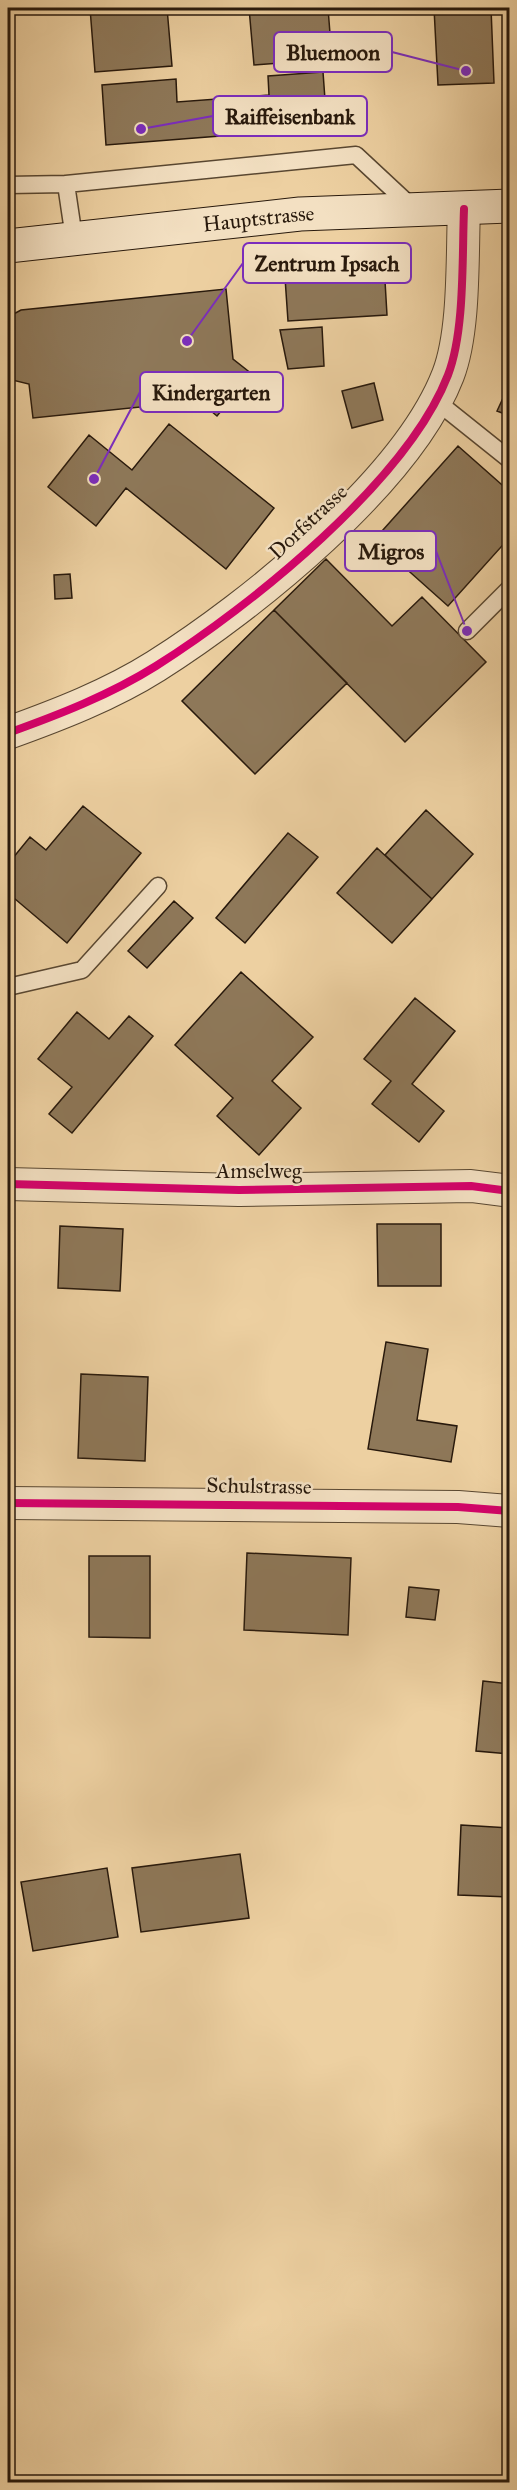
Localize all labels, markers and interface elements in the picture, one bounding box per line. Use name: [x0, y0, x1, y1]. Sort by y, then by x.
callout: Bluemoon: [274, 32, 392, 72]
text: Bluemoon: [286, 39, 380, 66]
callout: Raiffeisenbank: [213, 96, 367, 136]
text: Raiffeisenbank: [225, 103, 356, 130]
street label: Hauptstrasse: [201, 200, 315, 238]
callout: Zentrum Ipsach: [243, 243, 411, 283]
text: Zentrum Ipsach: [255, 250, 400, 277]
callout: Kindergarten: [140, 372, 283, 412]
text: Kindergarten: [152, 379, 270, 406]
street label: Dorfstrasse: [263, 479, 353, 565]
callout: Migros: [345, 531, 436, 571]
text: Migros: [358, 538, 424, 565]
street label: Amselweg: [215, 1158, 302, 1184]
street label: Schulstrasse: [206, 1472, 312, 1500]

